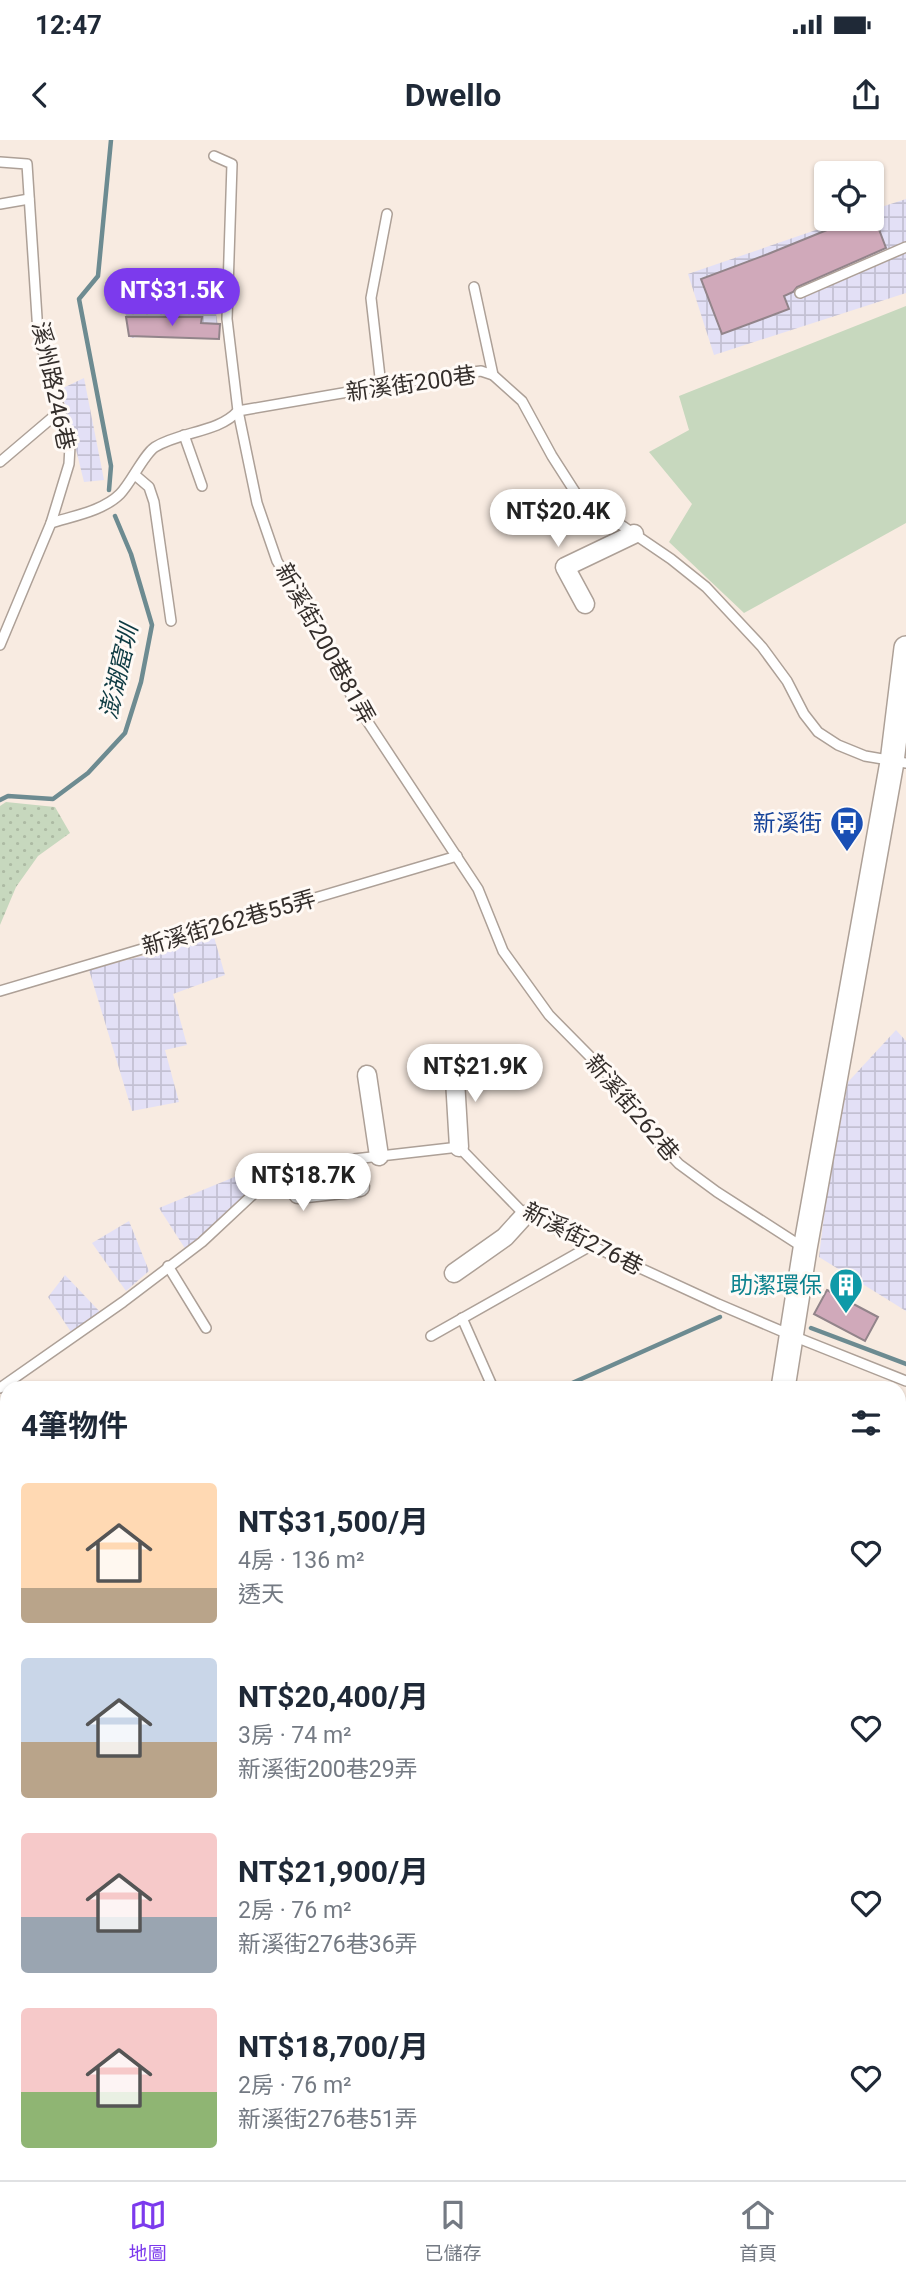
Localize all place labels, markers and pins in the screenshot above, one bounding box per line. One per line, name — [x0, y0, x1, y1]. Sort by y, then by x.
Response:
pin: NT$31.5K — [100, 268, 244, 328]
pin: NT$20.4K — [486, 490, 630, 549]
bus stop icon: 新溪街 — [828, 804, 866, 853]
place label: 新溪街 — [753, 810, 822, 837]
pin: NT$21.9K — [403, 1044, 547, 1104]
pin: NT$18.7K — [231, 1154, 375, 1213]
building icon: 助潔環保 — [827, 1266, 865, 1315]
place label: 助潔環保 — [730, 1272, 822, 1299]

